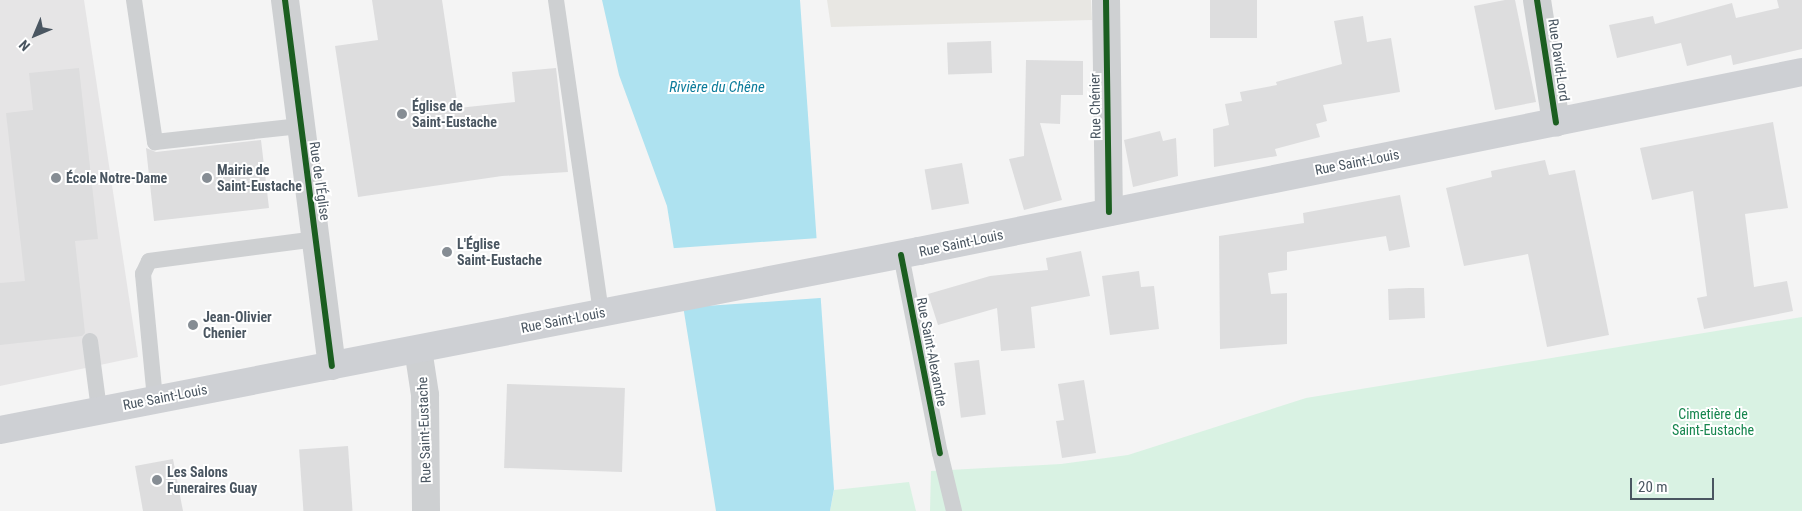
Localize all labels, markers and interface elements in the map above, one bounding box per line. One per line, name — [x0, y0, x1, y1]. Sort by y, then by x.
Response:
north arrow — [10, 10, 60, 60]
street label: Rue David-Lord — [1545, 18, 1573, 102]
text: N — [16, 37, 33, 54]
street label: Rue Chénier — [1086, 73, 1104, 139]
water label: Rivière du Chêne — [669, 79, 765, 97]
place label: Église de Saint-Eustache — [412, 98, 497, 130]
marker: Église de Saint-Eustache — [396, 108, 408, 120]
street label: Rue de l'Église — [306, 140, 334, 222]
street label: Rue Saint-Louis — [1313, 146, 1401, 178]
place label: Mairie de Saint-Eustache — [217, 162, 302, 194]
place label: École Notre-Dame — [66, 170, 167, 186]
marker: École Notre-Dame — [50, 172, 62, 184]
marker: Mairie de Saint-Eustache — [201, 172, 213, 184]
street label: Rue Saint-Louis — [917, 226, 1005, 260]
place label: L'Église Saint-Eustache — [457, 236, 542, 268]
marker: L'Église Saint-Eustache — [441, 246, 453, 258]
street label: Rue Saint-Alexandre — [913, 296, 951, 408]
street label: Rue Saint-Louis — [519, 304, 607, 336]
place label: Jean-Olivier Chenier — [203, 309, 272, 342]
marker: Jean-Olivier Chenier — [187, 319, 199, 331]
street label: Rue Saint-Eustache — [414, 377, 434, 483]
street label: Rue Saint-Louis — [121, 381, 209, 413]
park label: Cimetière de Saint-Eustache — [1672, 406, 1754, 438]
place label: Les Salons Funeraires Guay — [167, 464, 257, 497]
scale bar — [1632, 468, 1716, 500]
marker: Les Salons Funeraires Guay — [151, 474, 163, 486]
text: 20 m — [1638, 478, 1668, 496]

